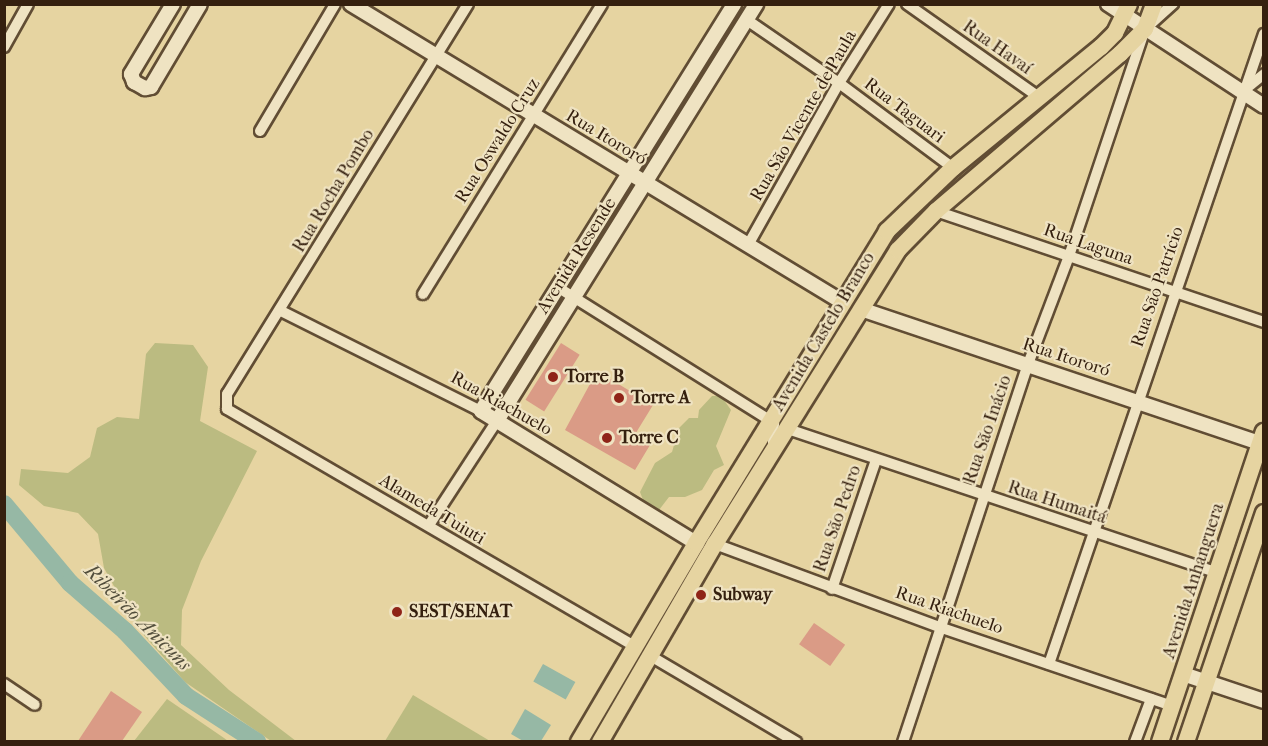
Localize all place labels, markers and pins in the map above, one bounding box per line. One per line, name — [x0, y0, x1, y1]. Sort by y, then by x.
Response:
place label: Torre B — [565, 366, 624, 388]
marker: Torre B — [546, 370, 560, 384]
place label: Torre A — [631, 387, 690, 409]
marker: Torre A — [612, 391, 626, 405]
place label: Torre C — [619, 427, 679, 449]
marker: Torre C — [600, 431, 614, 445]
place label: Subway — [713, 584, 772, 606]
marker: Subway — [694, 588, 708, 602]
place label: SEST/SENAT — [409, 601, 512, 623]
marker: SEST/SENAT — [390, 605, 404, 619]

